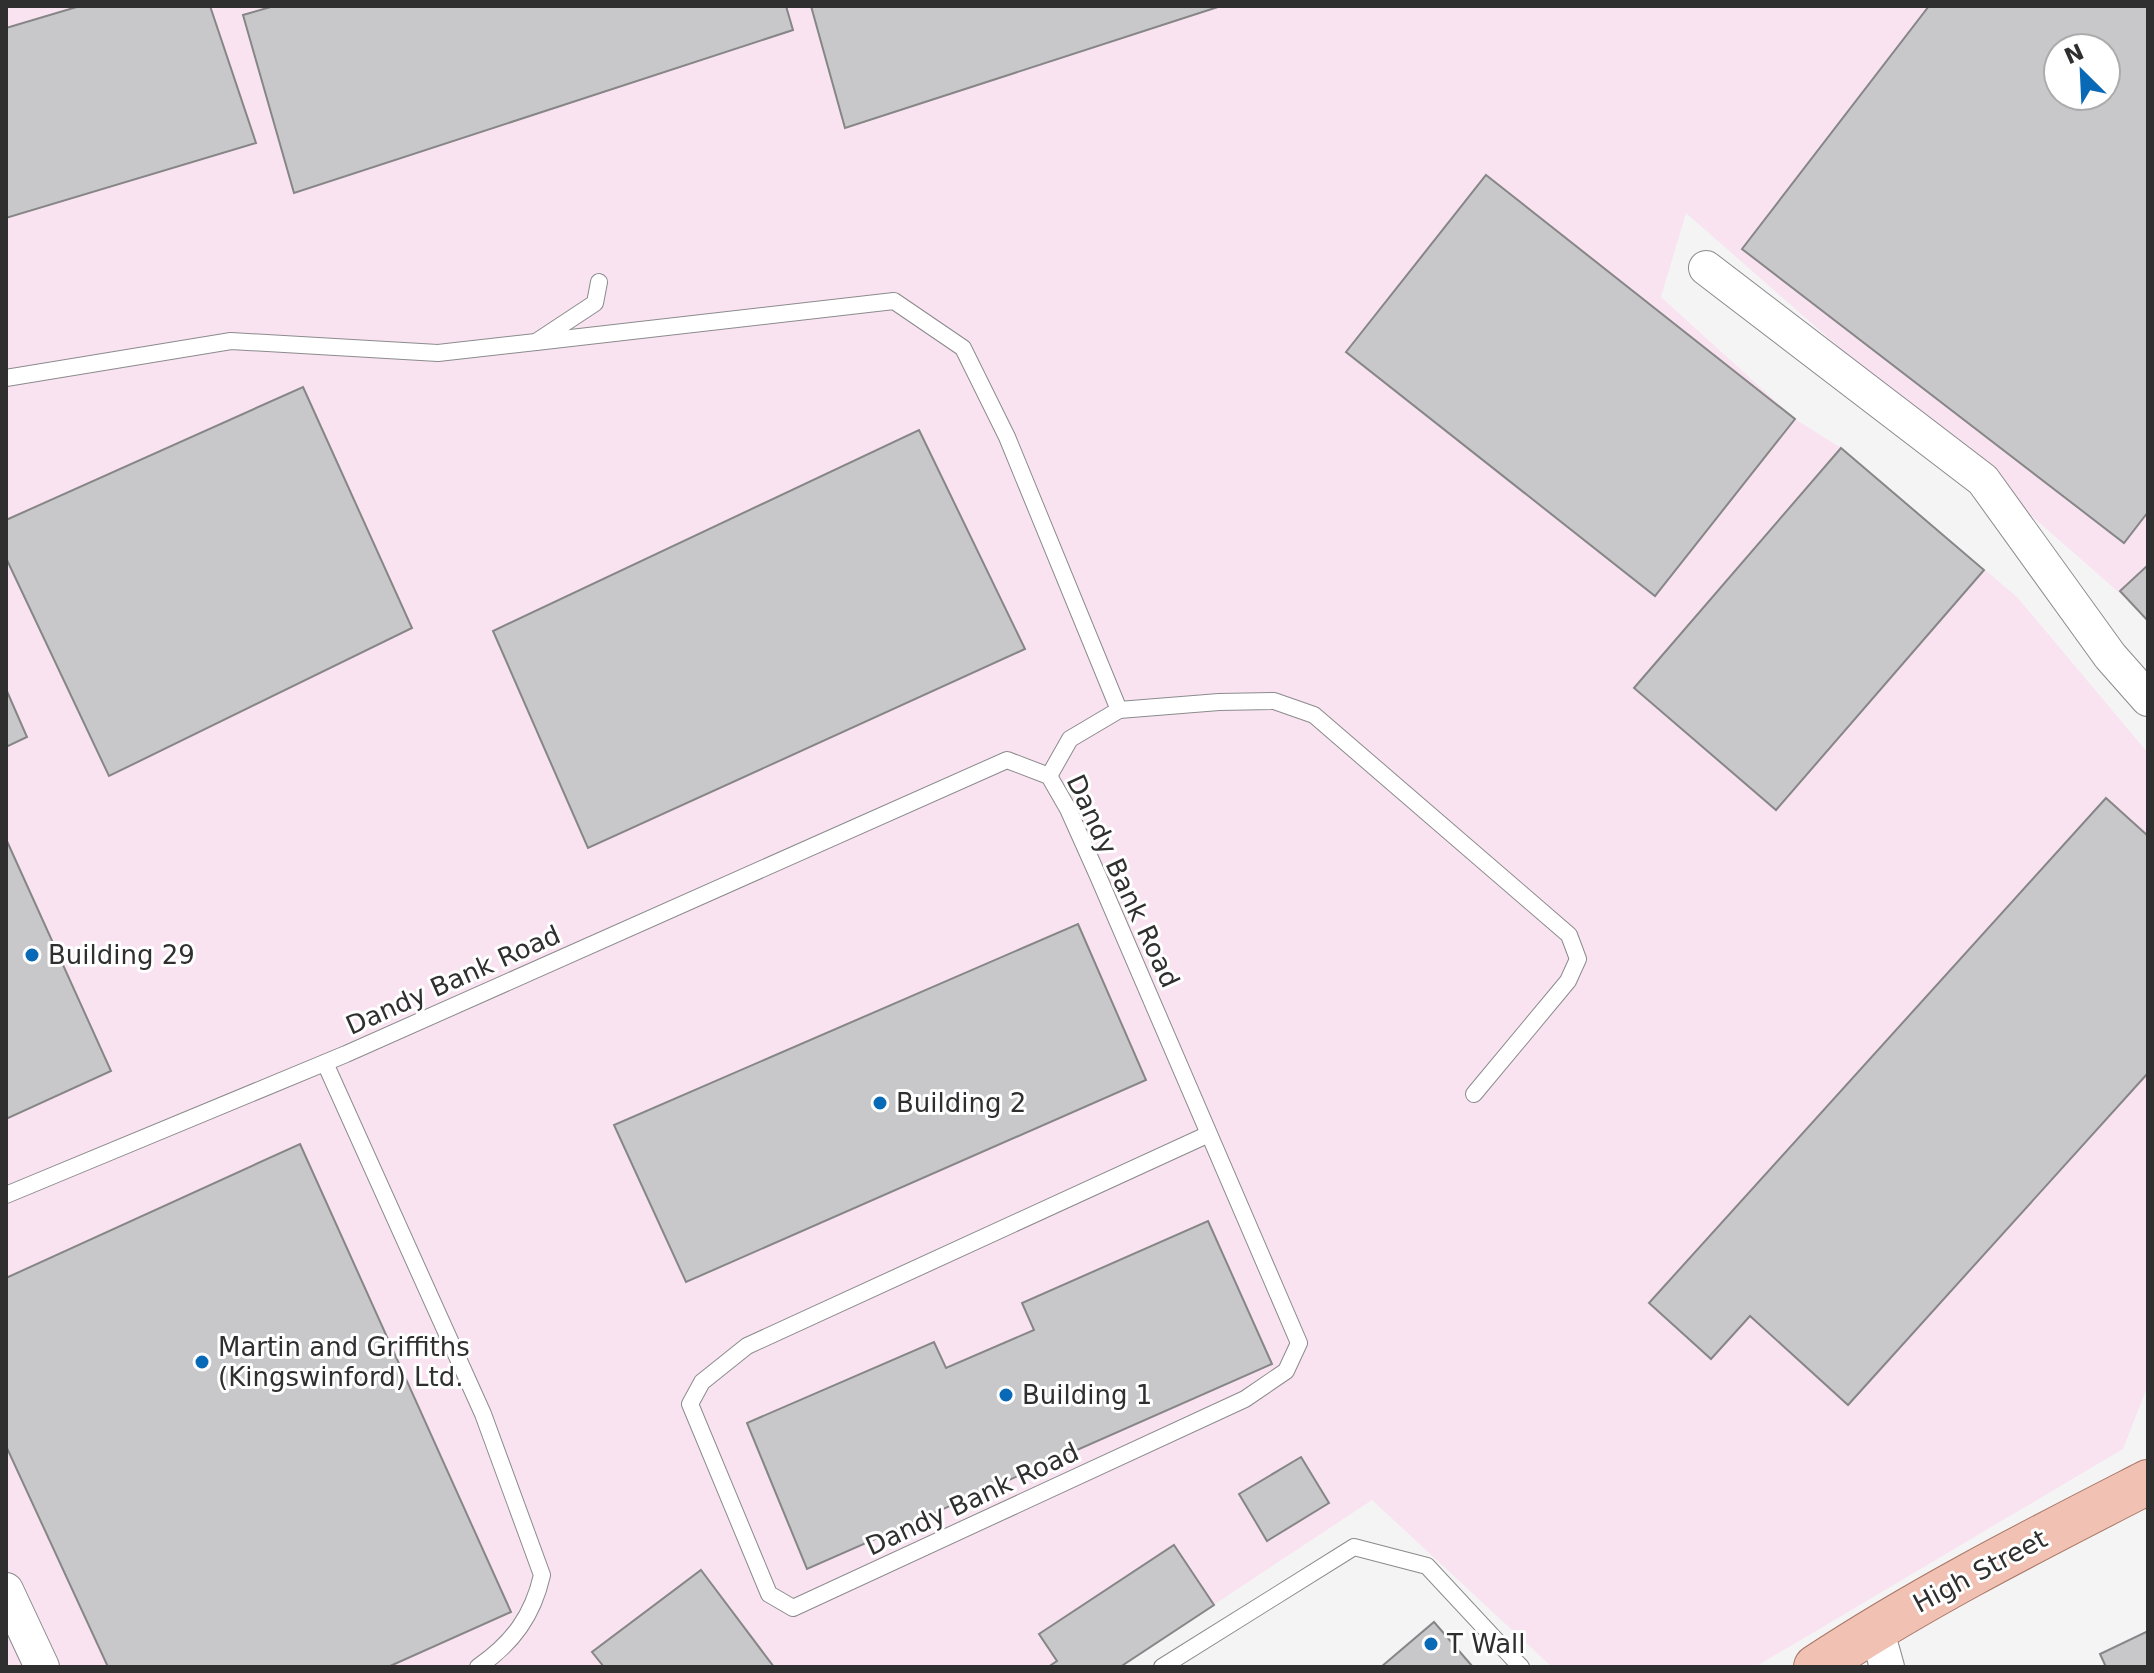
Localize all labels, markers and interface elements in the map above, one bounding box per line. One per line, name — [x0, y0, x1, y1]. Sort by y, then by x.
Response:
north arrow — [2042, 32, 2122, 112]
text: N — [2061, 39, 2088, 69]
street label: Dandy Bank Road — [1061, 770, 1185, 992]
street label: Dandy Bank Road — [341, 919, 565, 1041]
place label: Building 29 — [48, 940, 195, 970]
marker: Building 29 — [23, 946, 41, 964]
place label: Building 2 — [896, 1088, 1026, 1118]
marker: Building 2 — [871, 1094, 889, 1112]
place label: Martin and Griffiths (Kingswinford) Ltd. — [218, 1332, 470, 1392]
marker: Martin and Griffiths (Kingswinford) Ltd. — [193, 1353, 211, 1371]
place label: Building 1 — [1022, 1380, 1152, 1410]
marker: Building 1 — [997, 1386, 1015, 1404]
street label: Dandy Bank Road — [861, 1437, 1083, 1561]
street label: High Street — [1908, 1523, 2052, 1619]
place label: T Wall — [1446, 1629, 1526, 1659]
marker: T Wall — [1422, 1635, 1440, 1653]

